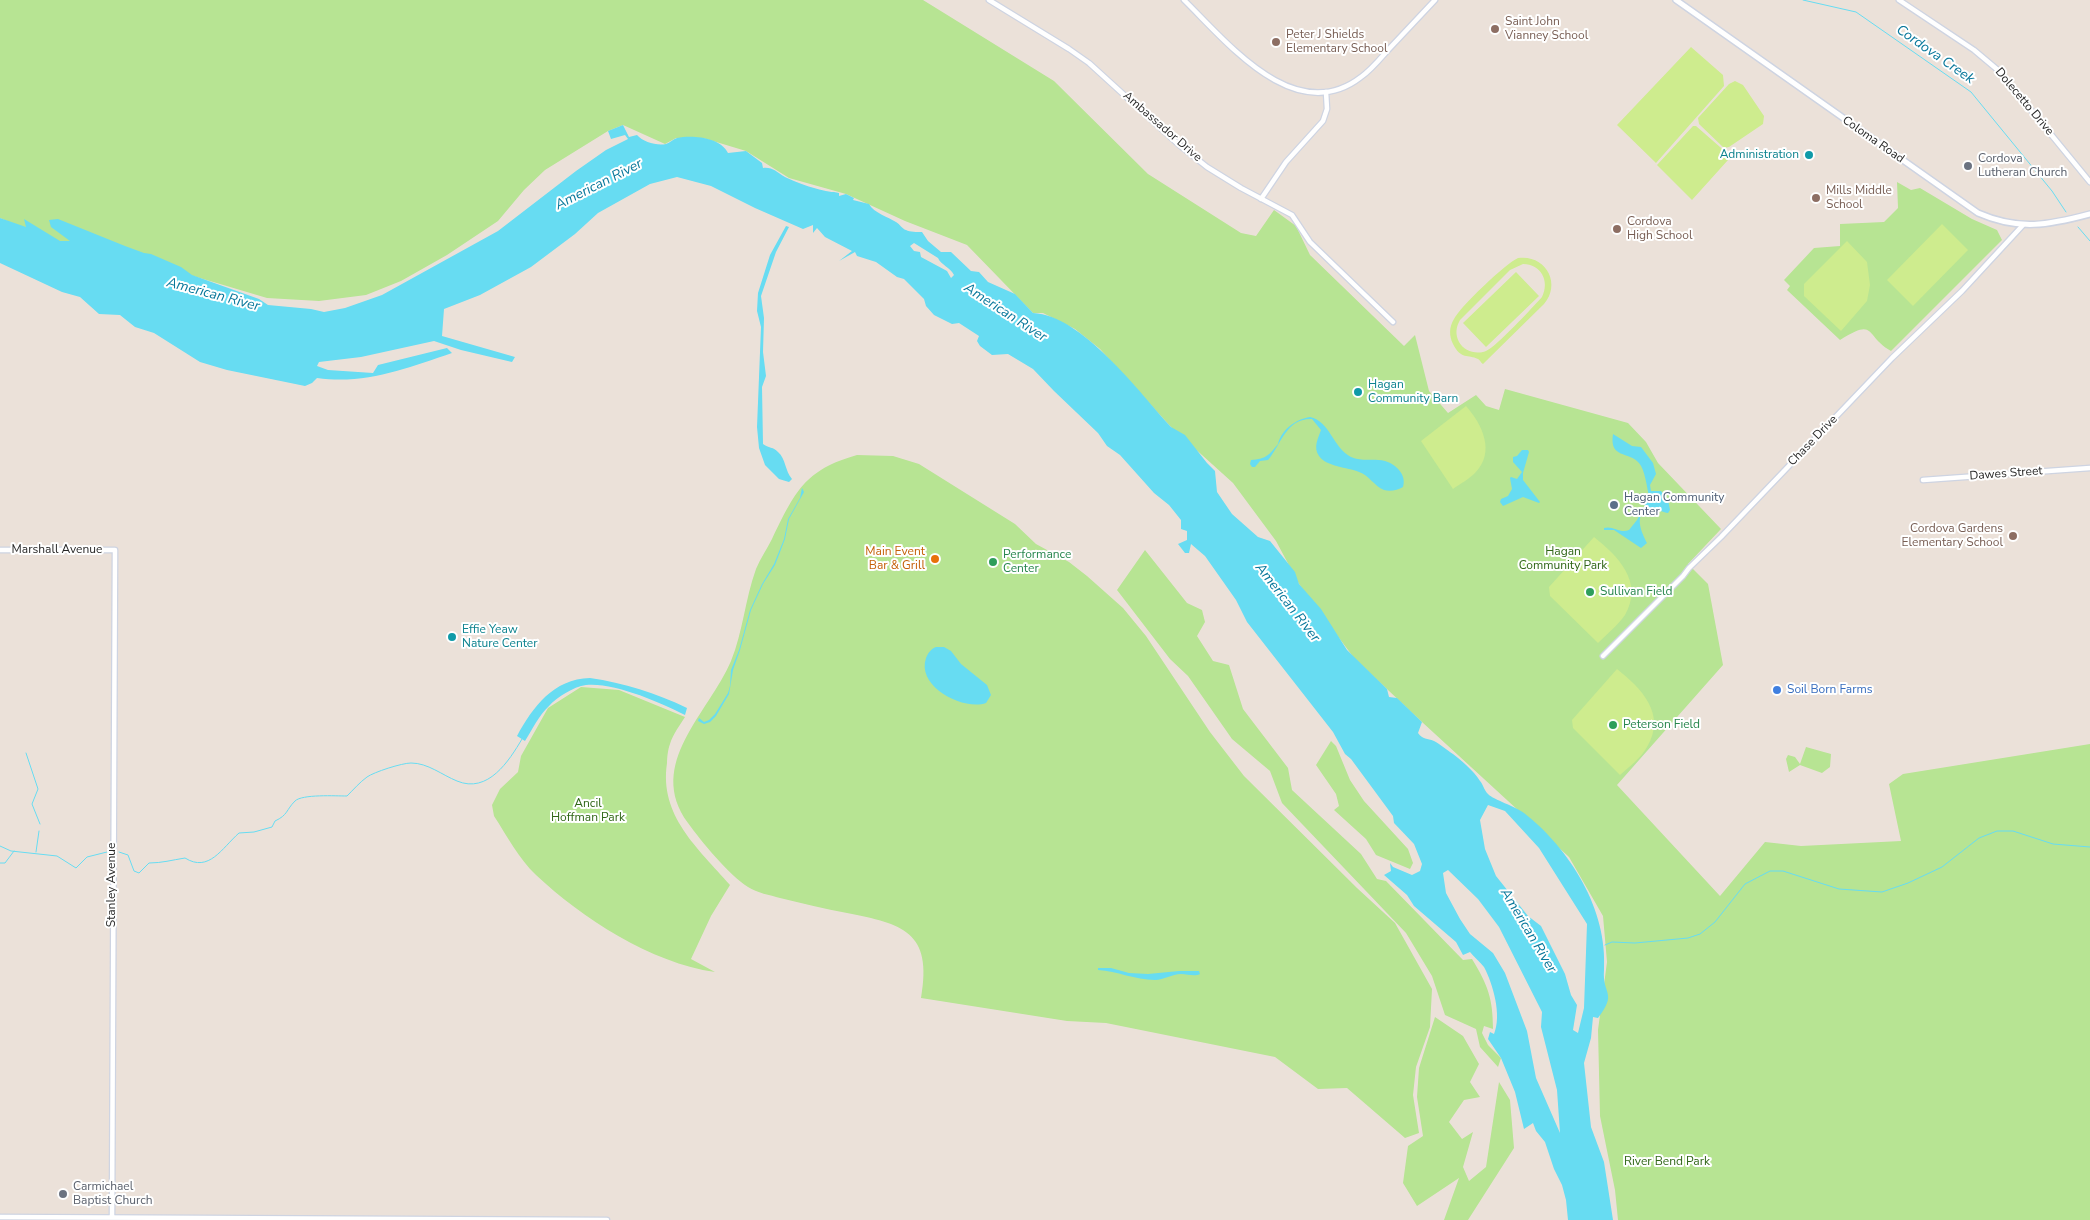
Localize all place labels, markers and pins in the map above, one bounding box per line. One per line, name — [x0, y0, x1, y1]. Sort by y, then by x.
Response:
place label: Saint John Vianney School — [1505, 15, 1588, 43]
marker: Saint John Vianney School — [1489, 23, 1501, 35]
place label: Peter J Shields Elementary School — [1286, 28, 1387, 56]
marker: Peter J Shields Elementary School — [1270, 36, 1282, 48]
place label: Administration — [1720, 148, 1799, 162]
marker: Administration — [1803, 149, 1815, 161]
place label: Cordova Lutheran Church — [1978, 152, 2067, 180]
marker: Cordova Lutheran Church — [1962, 160, 1974, 172]
place label: Mills Middle School — [1826, 184, 1892, 212]
marker: Mills Middle School — [1810, 192, 1822, 204]
place label: Cordova High School — [1627, 215, 1692, 243]
marker: Cordova High School — [1611, 223, 1623, 235]
place label: Hagan Community Barn — [1368, 378, 1458, 406]
marker: Hagan Community Barn — [1352, 386, 1364, 398]
place label: Hagan Community Center — [1624, 491, 1724, 519]
marker: Hagan Community Center — [1608, 499, 1620, 511]
place label: Cordova Gardens Elementary School — [1902, 522, 2003, 550]
marker: Cordova Gardens Elementary School — [2007, 530, 2019, 542]
place label: Main Event Bar & Grill — [865, 545, 925, 573]
place label: Performance Center — [1003, 548, 1071, 576]
marker: Main Event Bar & Grill — [929, 553, 941, 565]
marker: Performance Center — [987, 556, 999, 568]
place label: Sullivan Field — [1600, 585, 1673, 599]
marker: Sullivan Field — [1584, 586, 1596, 598]
place label: Effie Yeaw Nature Center — [462, 623, 538, 651]
marker: Effie Yeaw Nature Center — [446, 631, 458, 643]
place label: Soil Born Farms — [1787, 683, 1872, 697]
marker: Soil Born Farms — [1771, 684, 1783, 696]
place label: Peterson Field — [1623, 718, 1700, 732]
marker: Peterson Field — [1607, 719, 1619, 731]
place label: Carmichael Baptist Church — [73, 1180, 153, 1208]
marker: Carmichael Baptist Church — [57, 1188, 69, 1200]

